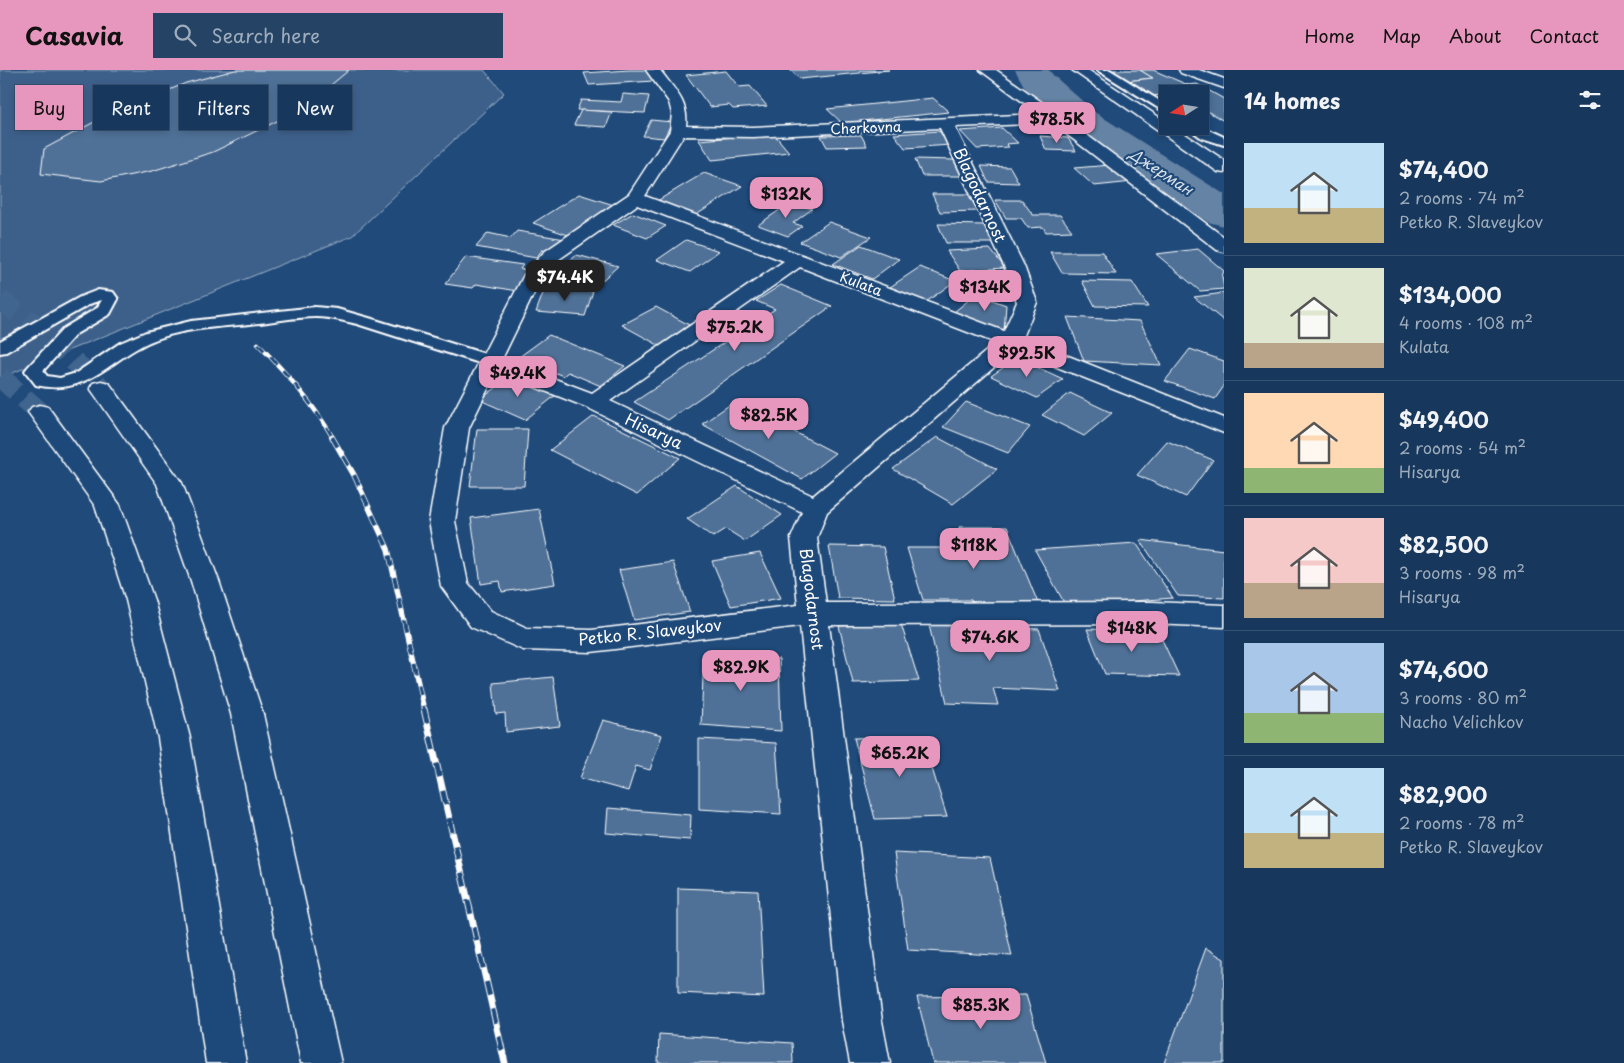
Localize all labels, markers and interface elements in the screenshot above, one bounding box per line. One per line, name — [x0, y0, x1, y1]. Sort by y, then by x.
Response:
search box — [153, 13, 503, 58]
text: Casavia — [25, 17, 123, 53]
icon: search — [171, 21, 199, 49]
text: Search here — [211, 21, 320, 49]
text: Home — [1304, 22, 1354, 49]
text: Map — [1382, 22, 1421, 49]
text: About — [1449, 22, 1501, 49]
text: Contact — [1529, 22, 1599, 49]
text: 14 homes — [1244, 84, 1340, 116]
chip: Buy — [15, 85, 83, 130]
chip: Rent — [93, 85, 169, 130]
chip: Filters — [179, 85, 268, 130]
chip: New — [278, 85, 352, 130]
north arrow — [1159, 85, 1209, 135]
map controls — [1159, 85, 1209, 135]
icon: filters — [1576, 86, 1604, 114]
pin: $78.5K — [1016, 102, 1098, 144]
text: $78.5K — [1029, 106, 1085, 130]
street label: Cherkovna — [830, 116, 902, 139]
water label: Джерман — [1124, 141, 1199, 201]
street label: Blagodarnost — [948, 143, 1013, 246]
text: $74,400 — [1399, 153, 1489, 185]
icon: home — [1284, 163, 1344, 223]
pin: $132K — [751, 176, 821, 219]
text: $132K — [761, 181, 811, 205]
text: 2 rooms · 74 m² — [1399, 185, 1525, 209]
text: Petko R. Slaveykov — [1399, 209, 1543, 233]
pin: $74.4K — [524, 260, 606, 302]
text: $74.4K — [537, 264, 593, 288]
street label: Kulata — [837, 266, 886, 301]
pin: $134K — [950, 270, 1020, 312]
text: $134K — [960, 274, 1011, 298]
text: $134,000 — [1399, 278, 1502, 310]
icon: home — [1284, 288, 1344, 348]
pin: $75.2K — [694, 310, 776, 352]
text: 4 rooms · 108 m² — [1399, 310, 1533, 334]
text: $75.2K — [707, 314, 763, 338]
text: Kulata — [1399, 334, 1449, 358]
pin: $92.5K — [986, 336, 1068, 378]
text: $92.5K — [999, 340, 1055, 364]
pin: $49.4K — [477, 356, 559, 398]
text: $49.4K — [490, 360, 546, 384]
pin: $82.5K — [728, 398, 810, 440]
text: $82.5K — [740, 402, 798, 426]
text: $49,400 — [1399, 403, 1489, 435]
street label: Hisarya — [622, 406, 687, 454]
icon: home — [1284, 413, 1344, 473]
text: 2 rooms · 54 m² — [1399, 435, 1526, 459]
text: Hisarya — [1399, 459, 1460, 483]
pin: $118K — [939, 528, 1009, 570]
text: $82,500 — [1399, 528, 1489, 560]
text: $118K — [951, 532, 997, 556]
icon: home — [1284, 538, 1344, 598]
street label: Blagodarnost — [795, 547, 831, 651]
text: 3 rooms · 98 m² — [1399, 560, 1525, 584]
text: Hisarya — [1399, 584, 1460, 608]
pin: $148K — [1097, 610, 1167, 653]
street label: Petko R. Slaveykov — [577, 612, 723, 650]
text: $148K — [1107, 615, 1157, 639]
pin: $74.6K — [949, 620, 1031, 662]
text: $74.6K — [961, 624, 1019, 648]
pin: $82.9K — [700, 650, 782, 692]
text: $74,600 — [1399, 653, 1488, 685]
text: $82.9K — [713, 654, 769, 678]
icon: home — [1284, 663, 1344, 723]
text: 3 rooms · 80 m² — [1399, 685, 1527, 709]
text: Nacho Velichkov — [1399, 709, 1523, 733]
pin: $65.2K — [859, 736, 941, 778]
text: $65.2K — [871, 740, 929, 764]
text: $82,900 — [1399, 778, 1487, 810]
icon: home — [1284, 788, 1344, 848]
text: 2 rooms · 78 m² — [1399, 810, 1525, 834]
text: Petko R. Slaveykov — [1399, 834, 1543, 858]
pin: $85.3K — [940, 988, 1022, 1030]
text: $85.3K — [952, 992, 1010, 1016]

